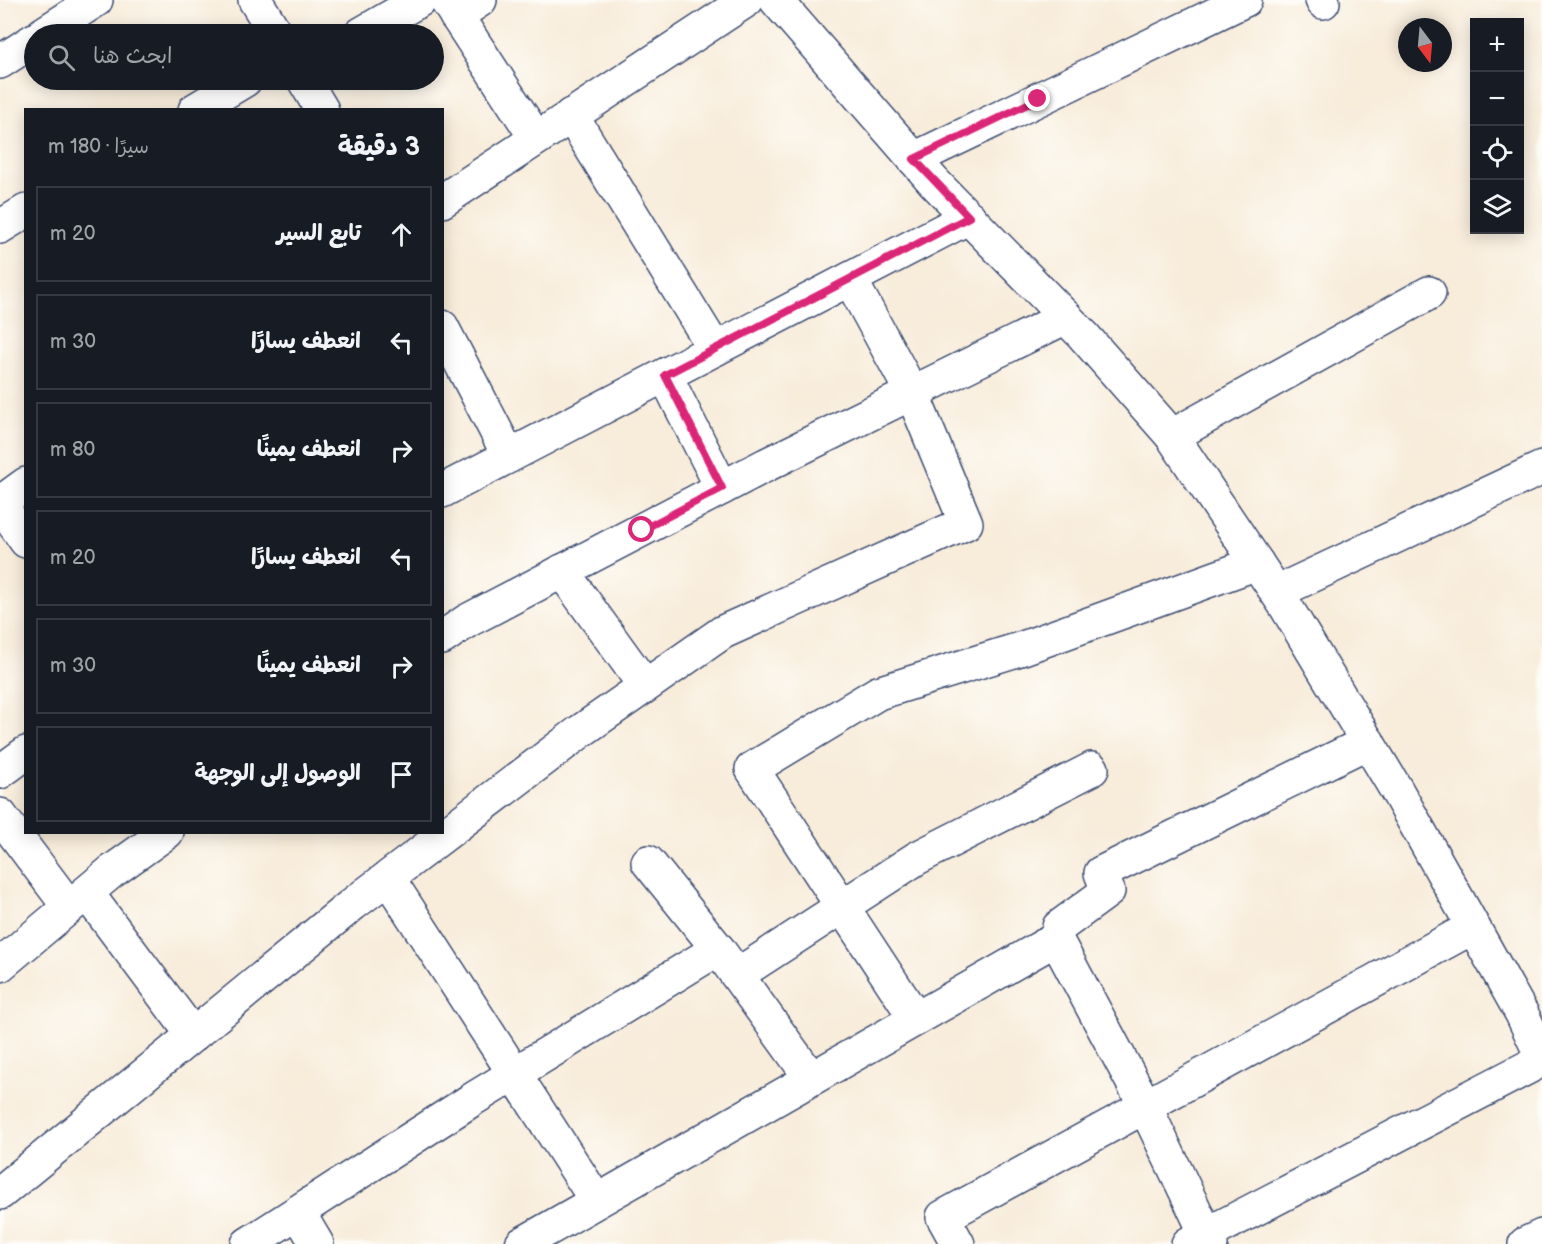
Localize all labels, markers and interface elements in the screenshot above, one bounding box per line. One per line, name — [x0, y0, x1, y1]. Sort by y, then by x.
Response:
north arrow — [1398, 18, 1452, 72]
map controls — [1470, 18, 1524, 234]
button: + — [1470, 18, 1524, 72]
search box — [24, 24, 444, 90]
icon: search — [45, 41, 78, 74]
text: ابحث هنا — [93, 43, 173, 70]
button: − — [1470, 72, 1524, 126]
route end — [1024, 85, 1050, 111]
button: locate — [1470, 126, 1524, 180]
text: 3 دقيقة — [338, 132, 420, 163]
text: سيرًا · 180 m — [48, 135, 149, 159]
button: layers — [1470, 180, 1524, 234]
icon: ahead — [385, 218, 418, 251]
text: تابع السير — [277, 220, 361, 247]
text: 20 m — [50, 222, 96, 246]
icon: left — [385, 326, 418, 359]
text: انعطف يسارًا — [251, 328, 361, 355]
text: 30 m — [50, 330, 96, 354]
icon: right — [385, 434, 418, 467]
text: انعطف يمينًا — [257, 436, 361, 463]
text: 80 m — [50, 438, 95, 462]
route start — [628, 516, 654, 542]
icon: left — [385, 542, 418, 575]
text: انعطف يسارًا — [251, 544, 361, 571]
text: 20 m — [50, 546, 96, 570]
icon: right — [385, 650, 418, 683]
text: انعطف يمينًا — [257, 652, 361, 679]
text: 30 m — [50, 654, 96, 678]
icon: arrive — [385, 758, 418, 791]
text: الوصول إلى الوجهة — [194, 760, 361, 787]

